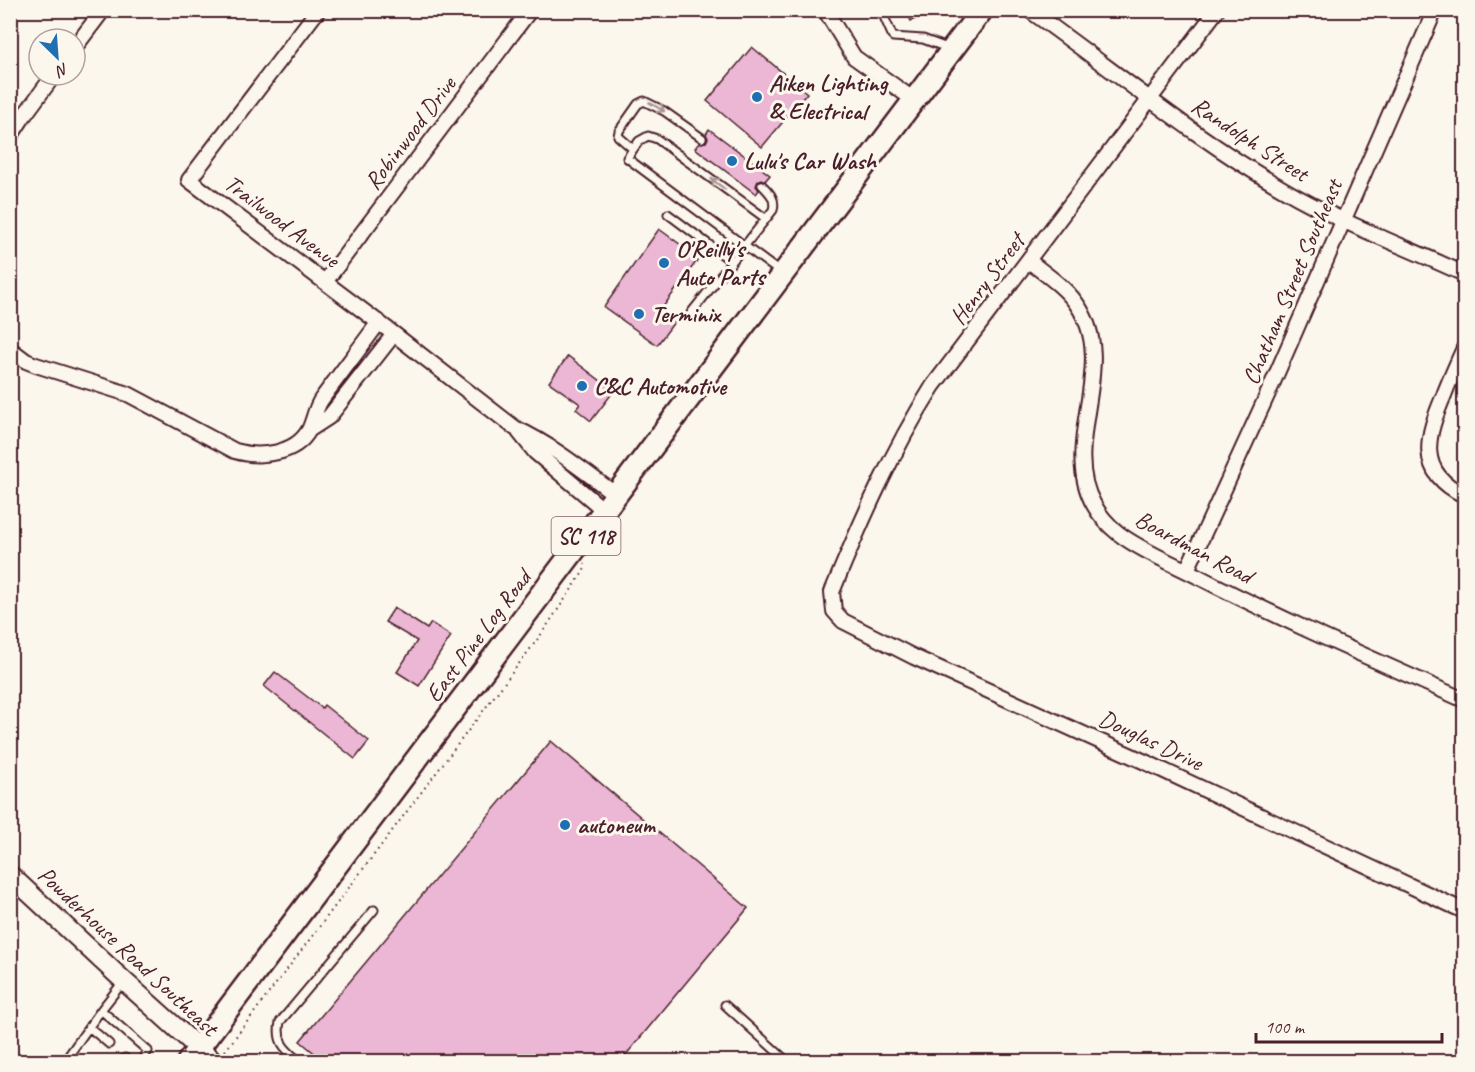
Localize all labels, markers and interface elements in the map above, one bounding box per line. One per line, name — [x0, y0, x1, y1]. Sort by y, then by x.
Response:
north arrow — [27, 27, 87, 87]
text: N — [51, 59, 72, 82]
place label: Aiken Lighting & Electrical — [769, 68, 889, 126]
street label: Robinwood Drive — [358, 69, 464, 196]
marker: Aiken Lighting & Electrical — [750, 90, 764, 104]
street label: Randolph Street — [1186, 90, 1316, 189]
one-way arrow — [648, 102, 665, 114]
place label: Lulu's Car Wash — [744, 146, 878, 176]
marker: Lulu's Car Wash — [725, 154, 739, 168]
street label: Trailwood Avenue — [218, 168, 347, 275]
street label: Chatham Street Southeast — [1235, 173, 1350, 389]
one-way arrow — [711, 177, 727, 190]
street label: Henry Street — [943, 225, 1033, 331]
place label: O'Reilly's Auto Parts — [676, 234, 767, 292]
marker: O'Reilly's Auto Parts — [657, 256, 671, 270]
place label: Terminix — [651, 299, 722, 329]
marker: Terminix — [632, 307, 646, 321]
place label: C&C Automotive — [594, 371, 728, 401]
marker: C&C Automotive — [575, 379, 589, 393]
street label: Boardman Road — [1130, 504, 1261, 592]
road number: SC 118 — [552, 517, 620, 555]
street label: East Pine Log Road — [419, 561, 540, 708]
street label: Douglas Drive — [1094, 703, 1210, 778]
place label: autoneum — [577, 810, 656, 840]
marker: autoneum — [558, 818, 572, 832]
street label: Powderhouse Road Southeast — [32, 860, 226, 1044]
scale bar — [1256, 1006, 1442, 1044]
text: 100 m — [1265, 1016, 1306, 1038]

